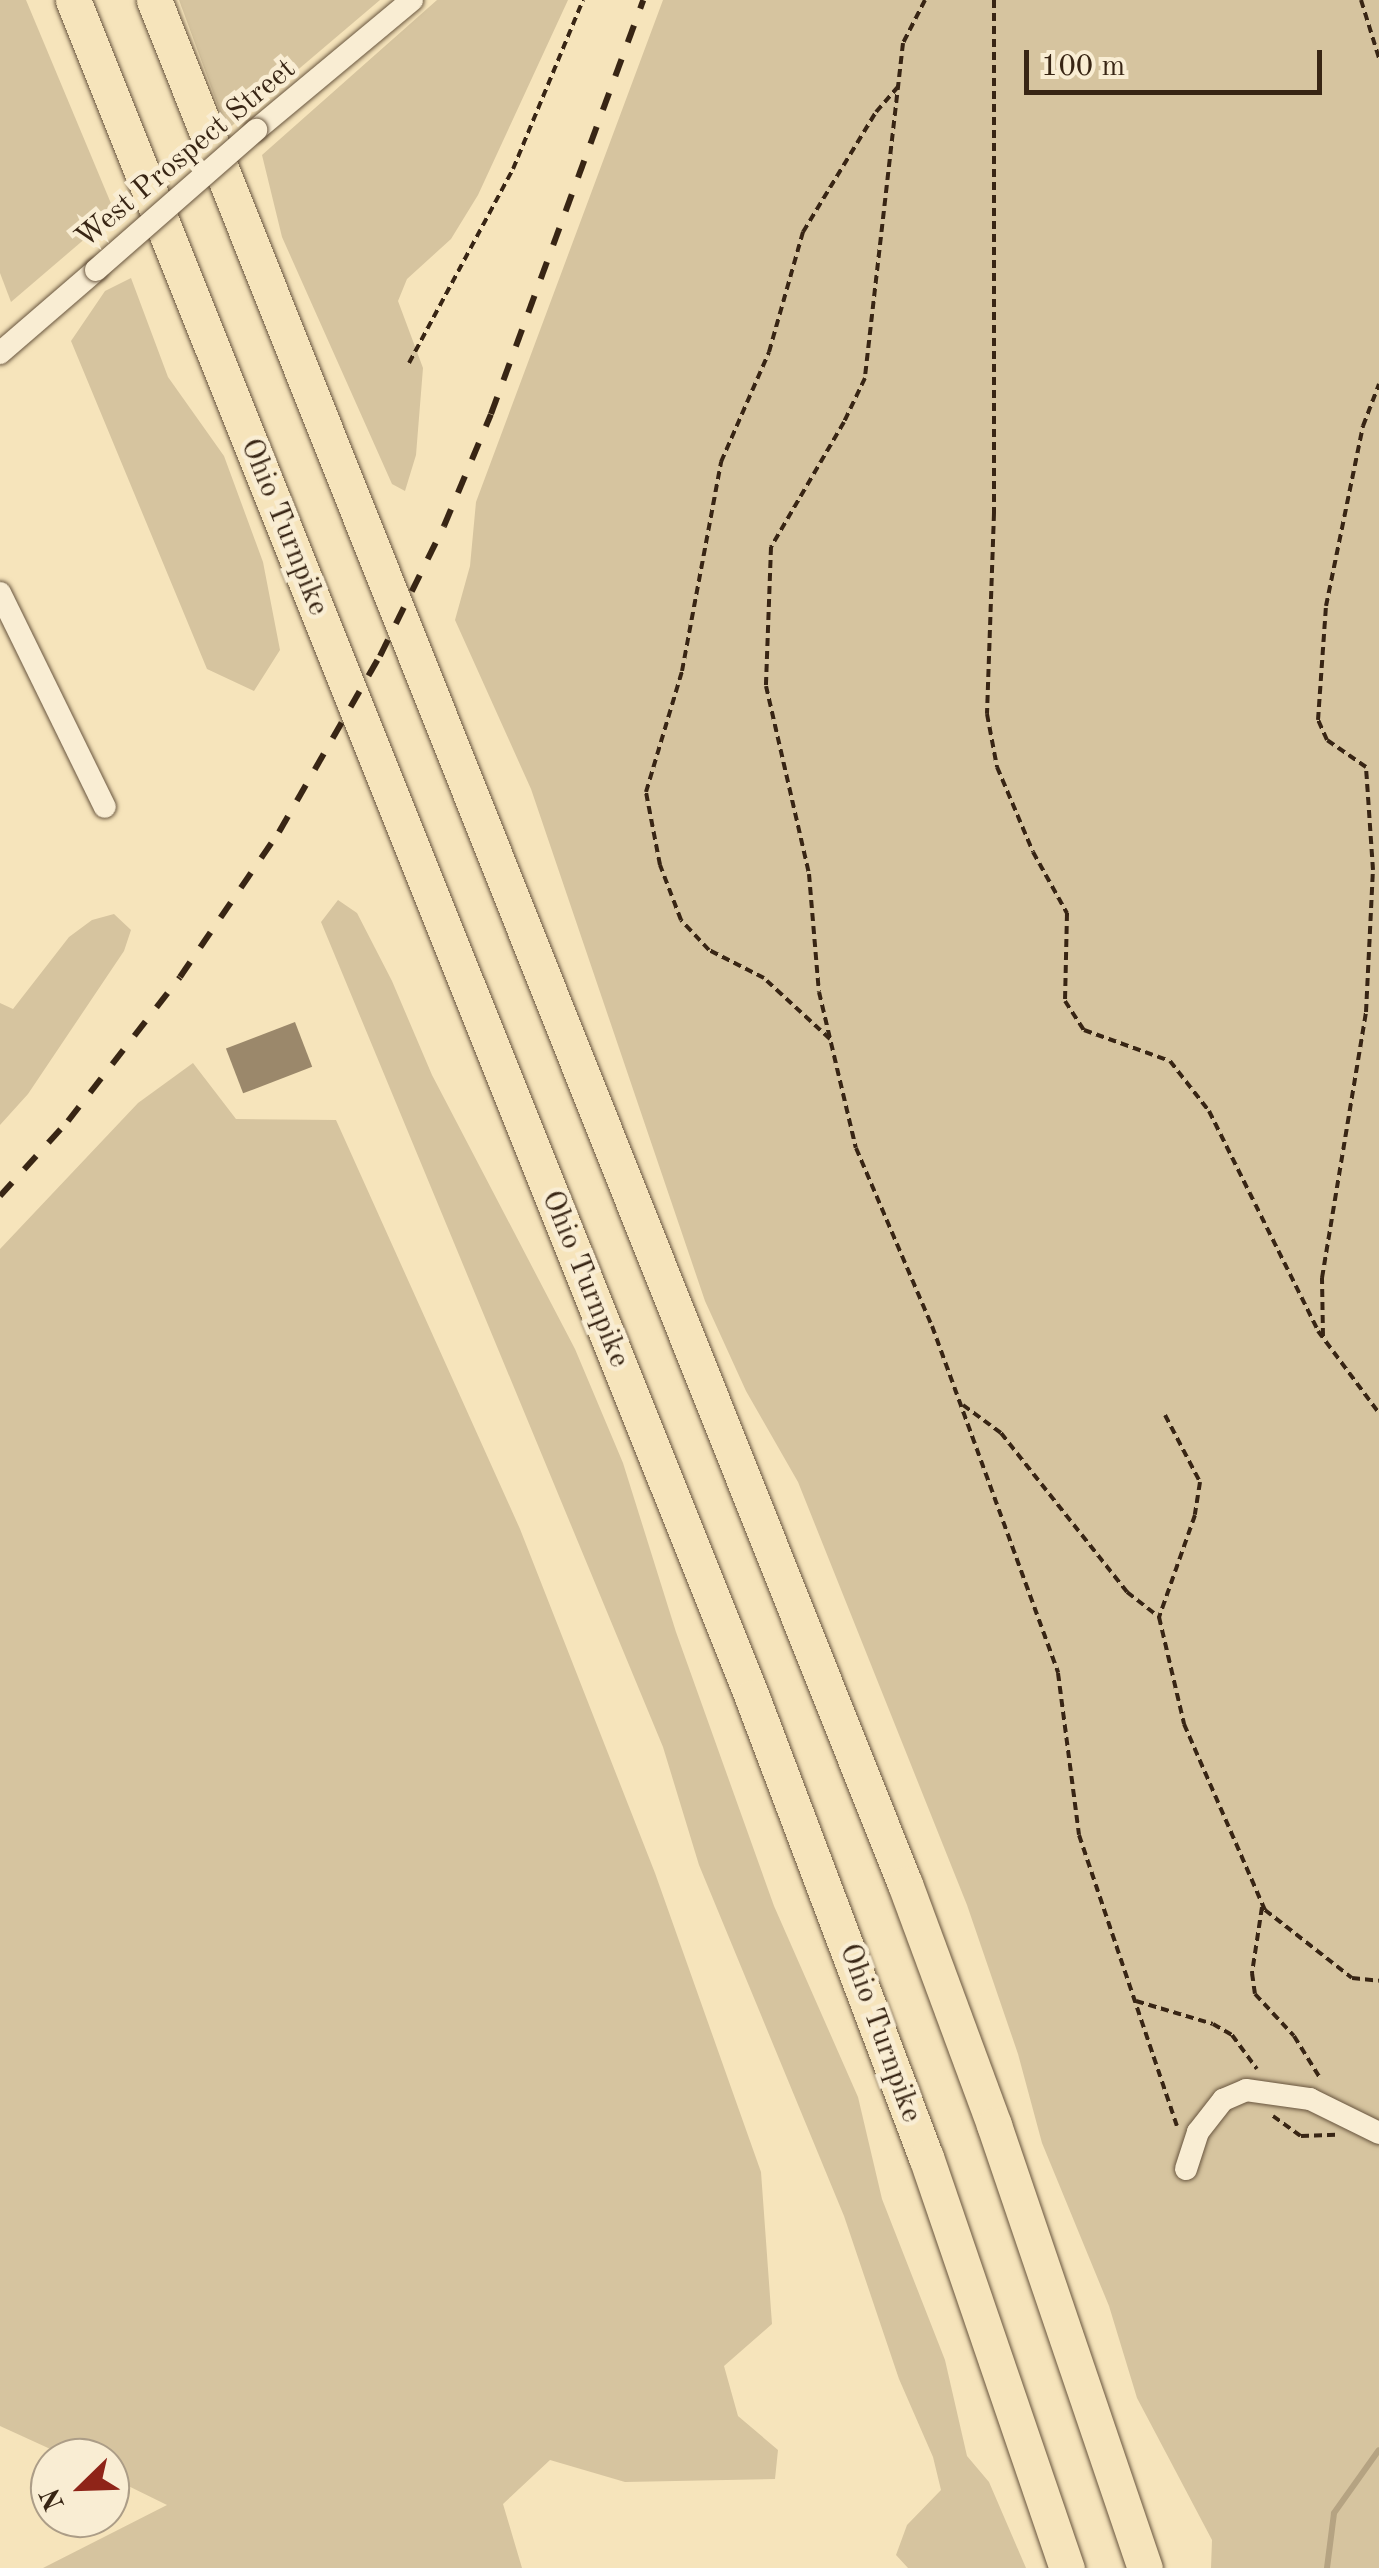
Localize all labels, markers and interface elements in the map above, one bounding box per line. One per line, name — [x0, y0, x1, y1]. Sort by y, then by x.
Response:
scale bar — [1029, 30, 1326, 92]
street label: West Prospect Street — [69, 51, 303, 257]
text: 100 m — [1041, 52, 1125, 82]
street label: Ohio Turnpike — [232, 433, 336, 621]
street label: Ohio Turnpike — [533, 1185, 637, 1373]
street label: Ohio Turnpike — [831, 1939, 929, 2127]
north arrow — [30, 2438, 130, 2538]
text: N — [37, 2484, 71, 2514]

